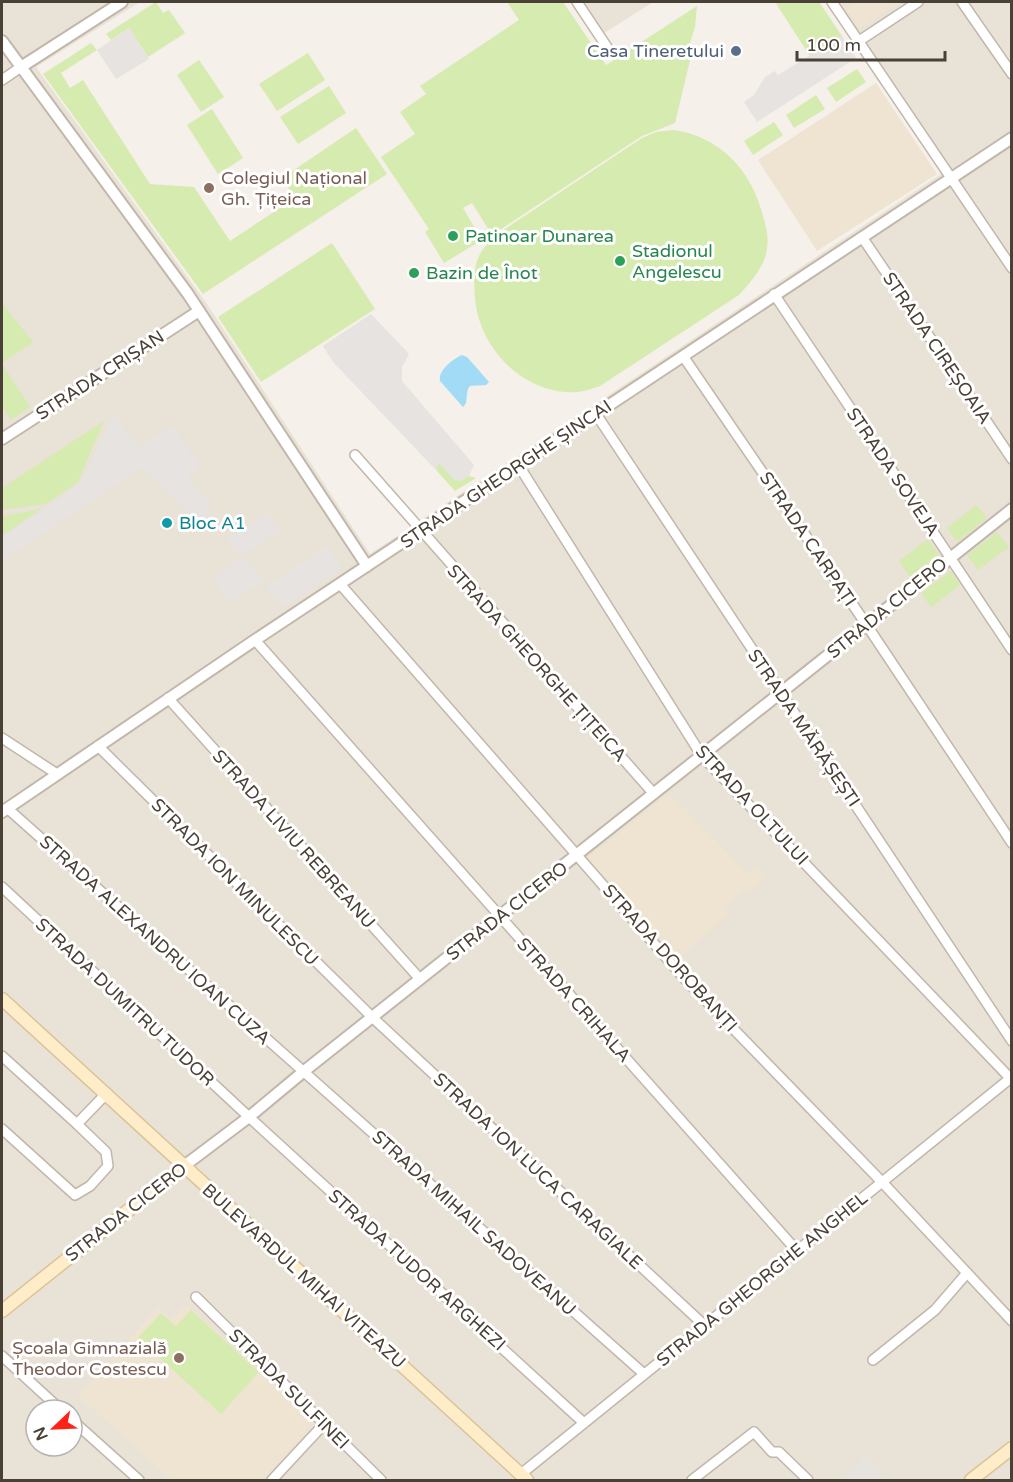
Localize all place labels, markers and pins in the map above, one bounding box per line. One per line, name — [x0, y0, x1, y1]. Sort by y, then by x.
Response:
place label: Casa Tineretului — [587, 40, 724, 62]
marker: Casa Tineretului — [729, 44, 743, 58]
place label: Colegiul Național Gh. Țițeica — [221, 167, 367, 210]
marker: Colegiul Național Gh. Țițeica — [202, 181, 216, 195]
place label: Patinoar Dunarea — [465, 225, 614, 247]
marker: Patinoar Dunarea — [446, 229, 460, 243]
place label: Stadionul Angelescu — [632, 240, 722, 283]
marker: Stadionul Angelescu — [613, 254, 627, 268]
place label: Bazin de Înot — [426, 262, 538, 284]
marker: Bazin de Înot — [407, 266, 421, 280]
place label: Bloc A1 — [179, 512, 246, 534]
marker: Bloc A1 — [160, 516, 174, 530]
place label: Școala Gimnazială Theodor Costescu — [12, 1337, 167, 1380]
marker: Școala Gimnazială Theodor Costescu — [172, 1351, 186, 1365]

